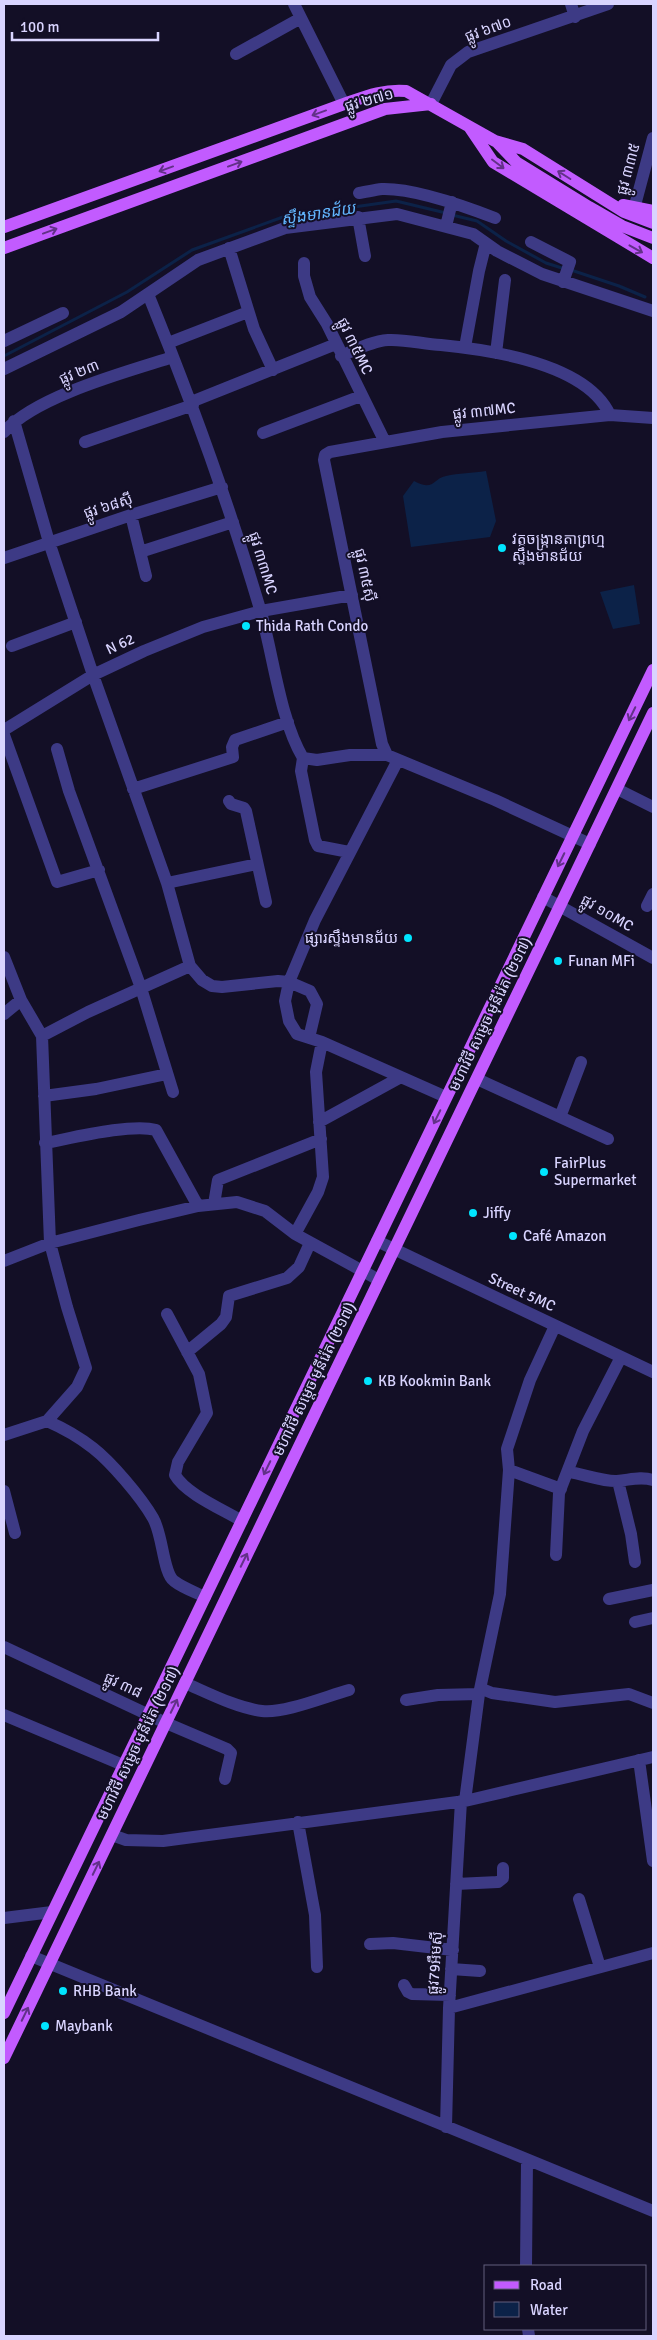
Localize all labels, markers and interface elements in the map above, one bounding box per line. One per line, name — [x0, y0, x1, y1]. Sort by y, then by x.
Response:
scale bar — [12, 10, 159, 42]
street label: ផ្លូវ ៦៧០ — [462, 12, 515, 50]
text: 100 m — [20, 18, 60, 36]
street label: ផ្លូវ ២៧១ — [342, 84, 397, 120]
one-way arrow — [312, 109, 327, 118]
street label: ផ្លូវ ៣៣៥ — [612, 141, 648, 198]
one-way arrow — [227, 159, 242, 168]
one-way arrow — [491, 159, 505, 169]
one-way arrow — [159, 165, 174, 174]
one-way arrow — [558, 170, 572, 180]
water label: ស្ទឹងមានជ័យ — [279, 197, 359, 230]
one-way arrow — [41, 226, 57, 235]
one-way arrow — [628, 245, 642, 255]
street label: ផ្លូវ ៣៥MC — [329, 314, 377, 379]
street label: ផ្លូវ ២៣ — [56, 356, 103, 392]
street label: ផ្លូវ ៣៧MC — [451, 399, 517, 428]
street label: ផ្លូវ ៦៨ស៊ី — [81, 490, 136, 527]
street label: ផ្លូវ ៣៣MC — [241, 529, 281, 598]
place label: វត្តចង្ក្រានតាព្រហ្ម ស្ទឹងមានជ័យ — [512, 530, 605, 565]
marker: វត្តចង្ក្រានតាព្រហ្ម ស្ទឹងមានជ័យ — [496, 542, 508, 554]
street label: ផ្លូវ ៣៥ស៊ី — [346, 547, 379, 604]
place label: Thida Rath Condo — [256, 617, 368, 635]
marker: Thida Rath Condo — [240, 620, 252, 632]
street label: N 62 — [103, 630, 137, 658]
one-way arrow — [626, 706, 636, 721]
one-way arrow — [556, 853, 566, 868]
street label: ផ្លូវ ១០MC — [575, 891, 637, 939]
place label: ផ្សារស្ទឹងមានជ័យ — [305, 929, 398, 947]
marker: ផ្សារស្ទឹងមានជ័យ — [402, 932, 414, 944]
street label: មហាវិថី សម្តេច មុនីរ៉េត (២១៧) — [444, 934, 535, 1094]
place label: Funan MFi — [568, 952, 635, 970]
marker: Funan MFi — [552, 955, 564, 967]
one-way arrow — [432, 1109, 441, 1124]
place label: FairPlus Supermarket — [554, 1154, 637, 1189]
marker: FairPlus Supermarket — [538, 1166, 550, 1178]
place label: Jiffy — [483, 1204, 511, 1222]
marker: Jiffy — [467, 1207, 479, 1219]
place label: Café Amazon — [523, 1227, 606, 1245]
marker: Café Amazon — [507, 1230, 519, 1242]
street label: Street 5MC — [486, 1269, 558, 1315]
street label: មហាវិថី សម្តេច មុនីរ៉េត (២១៧) — [268, 1299, 359, 1459]
place label: KB Kookmin Bank — [378, 1372, 491, 1390]
marker: KB Kookmin Bank — [362, 1375, 374, 1387]
one-way arrow — [262, 1460, 271, 1475]
one-way arrow — [240, 1553, 250, 1568]
street label: មហាវិថី សម្តេច មុនីរ៉េត (២១៧) — [92, 1663, 183, 1823]
street label: ផ្លូវ ៣៨ — [99, 1668, 145, 1706]
one-way arrow — [170, 1699, 179, 1714]
one-way arrow — [91, 1861, 101, 1876]
street label: ផ្លូវ79អឹមស៊ី — [424, 1931, 451, 1996]
place label: RHB Bank — [73, 1982, 137, 2000]
marker: RHB Bank — [57, 1985, 69, 1997]
one-way arrow — [20, 2007, 30, 2022]
place label: Maybank — [55, 2017, 113, 2035]
marker: Maybank — [39, 2020, 51, 2032]
legend — [484, 2265, 647, 2330]
text: Road — [530, 2276, 562, 2294]
text: Water — [530, 2301, 568, 2319]

